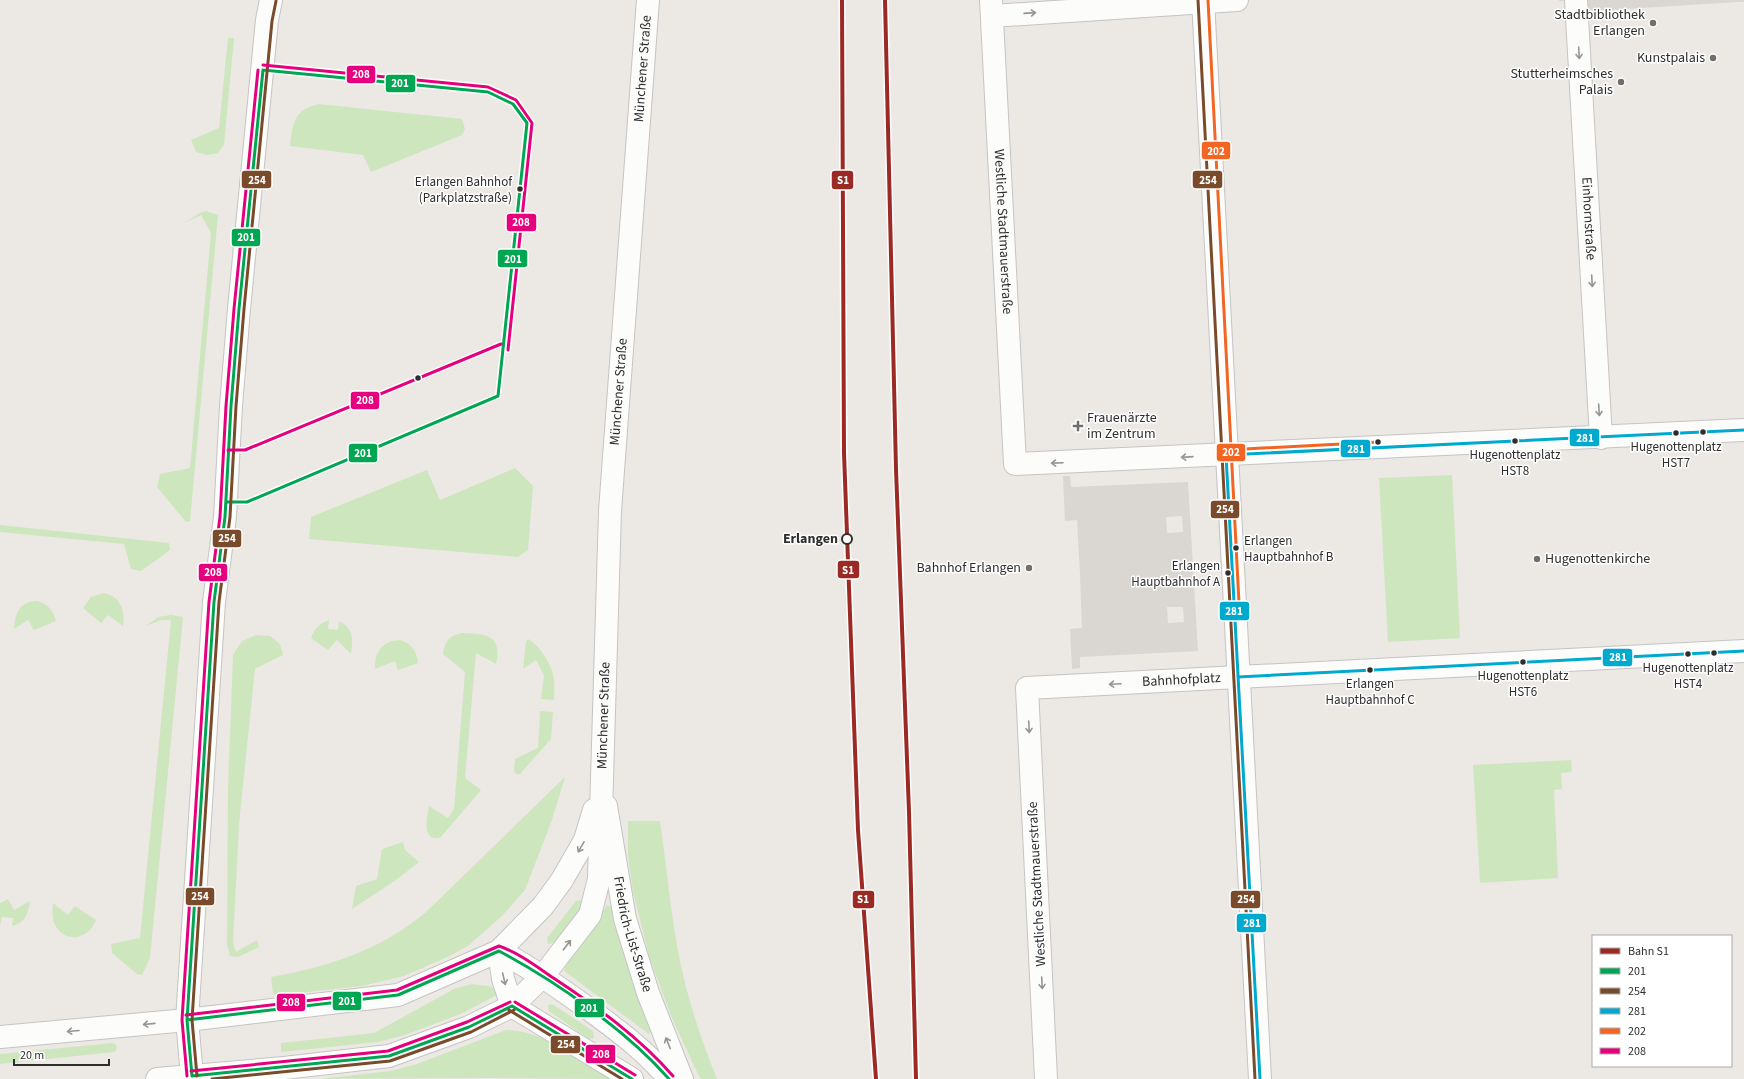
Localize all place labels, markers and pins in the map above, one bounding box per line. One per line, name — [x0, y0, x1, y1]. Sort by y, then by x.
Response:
place label: Stadtbibliothek Erlangen — [1554, 5, 1645, 41]
marker: Stadtbibliothek Erlangen — [1648, 18, 1658, 28]
place label: Kunstpalais — [1637, 48, 1705, 68]
marker: Kunstpalais — [1708, 53, 1718, 63]
place label: Stutterheimsches Palais — [1510, 64, 1613, 100]
marker: Stutterheimsches Palais — [1616, 77, 1626, 87]
place label: Erlangen Bahnhof (Parkplatzstraße) — [415, 173, 513, 207]
marker: Erlangen Bahnhof (Parkplatzstraße) — [515, 184, 525, 194]
unlabelled marker — [413, 373, 423, 383]
place label: Frauenärzte im Zentrum — [1087, 408, 1157, 444]
marker: Frauenärzte im Zentrum — [1072, 420, 1084, 432]
unlabelled marker — [1698, 427, 1708, 437]
marker: Hugenottenplatz HST7 — [1671, 428, 1681, 438]
marker: Hugenottenplatz HST8 — [1510, 436, 1520, 446]
unlabelled marker — [1373, 437, 1383, 447]
place label: Hugenottenplatz HST7 — [1630, 438, 1722, 472]
place label: Hugenottenplatz HST8 — [1469, 446, 1561, 480]
place label: Erlangen — [783, 529, 838, 549]
place label: Erlangen Hauptbahnhof B — [1244, 532, 1334, 566]
marker: Erlangen — [841, 533, 853, 545]
marker: Erlangen Hauptbahnhof B — [1231, 543, 1241, 553]
place label: Hugenottenkirche — [1545, 549, 1650, 569]
marker: Hugenottenkirche — [1532, 554, 1542, 564]
place label: Erlangen Hauptbahnhof A — [1131, 557, 1221, 591]
place label: Bahnhof Erlangen — [916, 558, 1021, 578]
marker: Bahnhof Erlangen — [1024, 563, 1034, 573]
marker: Erlangen Hauptbahnhof A — [1223, 568, 1233, 578]
unlabelled marker — [1709, 648, 1719, 658]
marker: Hugenottenplatz HST4 — [1683, 649, 1693, 659]
marker: Hugenottenplatz HST6 — [1518, 657, 1528, 667]
place label: Hugenottenplatz HST4 — [1642, 659, 1734, 693]
marker: Erlangen Hauptbahnhof C — [1365, 665, 1375, 675]
place label: Hugenottenplatz HST6 — [1477, 667, 1569, 701]
place label: Erlangen Hauptbahnhof C — [1325, 675, 1415, 709]

